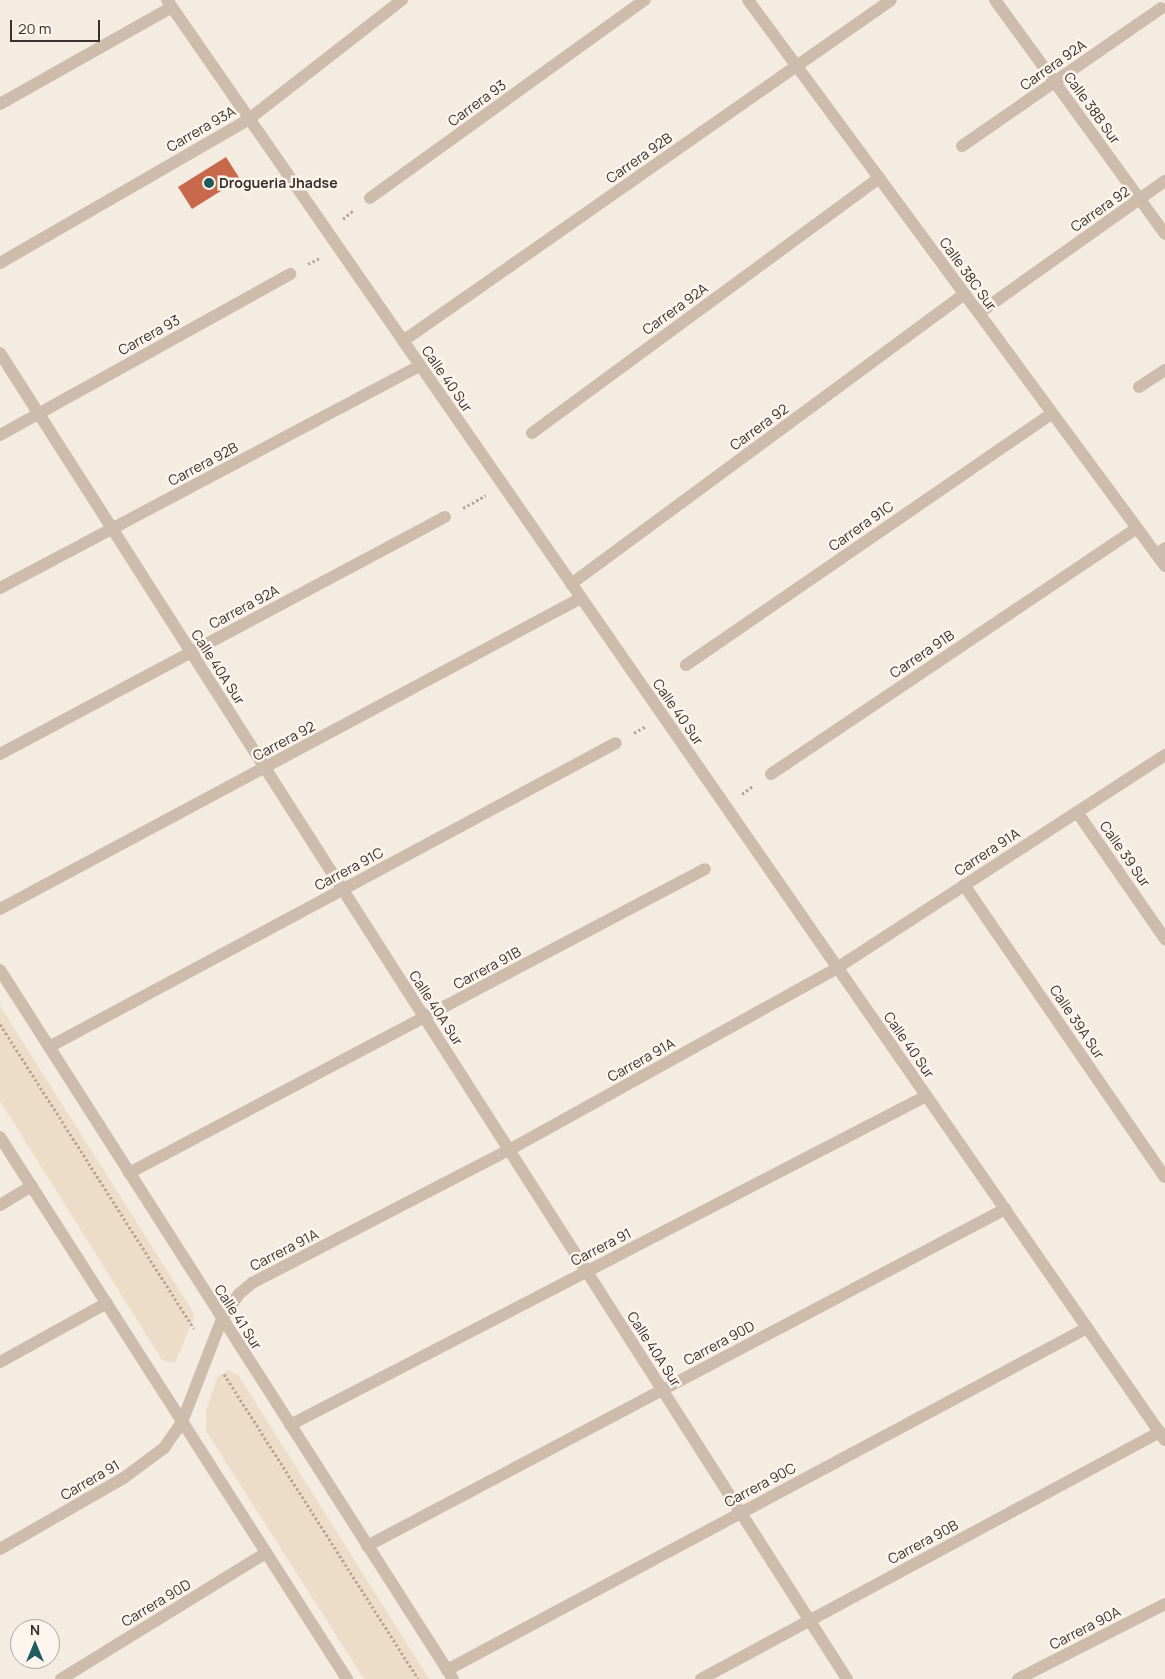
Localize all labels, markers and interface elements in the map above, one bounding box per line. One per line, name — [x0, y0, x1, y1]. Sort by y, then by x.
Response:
scale bar — [12, 10, 102, 42]
text: 20 m — [18, 18, 51, 39]
street label: Carrera 92A — [1017, 36, 1089, 94]
street label: Calle 38B Sur — [1060, 69, 1124, 147]
street label: Carrera 93 — [445, 76, 509, 130]
street label: Carrera 93A — [164, 103, 238, 155]
street label: Carrera 92B — [603, 129, 675, 187]
place label: Drogueria Jhadse — [219, 175, 338, 191]
marker: Drogueria Jhadse — [203, 177, 215, 189]
street label: Carrera 92 — [1067, 183, 1133, 235]
street label: Calle 38C Sur — [936, 234, 1000, 314]
street label: Carrera 92A — [639, 280, 711, 338]
street label: Carrera 93 — [115, 311, 183, 359]
street label: Calle 40 Sur — [418, 343, 476, 415]
street label: Carrera 92 — [727, 400, 791, 454]
street label: Carrera 92B — [165, 439, 241, 489]
street label: Carrera 91C — [825, 497, 897, 555]
street label: Carrera 92A — [206, 582, 282, 632]
street label: Calle 40A Sur — [188, 626, 248, 708]
street label: Carrera 91B — [887, 626, 957, 682]
street label: Calle 40 Sur — [649, 676, 707, 748]
street label: Carrera 92 — [250, 718, 318, 764]
street label: Calle 39 Sur — [1096, 818, 1154, 890]
street label: Carrera 91A — [951, 825, 1023, 879]
street label: Carrera 91C — [312, 844, 386, 894]
street label: Carrera 91B — [450, 943, 524, 993]
street label: Calle 40A Sur — [406, 967, 466, 1049]
street label: Calle 39A Sur — [1046, 982, 1108, 1062]
street label: Calle 40 Sur — [880, 1009, 938, 1081]
street label: Carrera 91A — [604, 1035, 678, 1085]
street label: Carrera 91 — [568, 1225, 634, 1269]
street label: Carrera 91A — [247, 1226, 321, 1274]
street label: Calle 41 Sur — [211, 1281, 265, 1353]
street label: Calle 40A Sur — [624, 1308, 684, 1390]
street label: Carrera 90D — [681, 1317, 757, 1369]
street label: Carrera 91 — [57, 1456, 123, 1504]
street label: Carrera 90C — [721, 1459, 799, 1511]
street label: Carrera 90B — [885, 1516, 961, 1568]
street label: Carrera 90D — [118, 1576, 194, 1630]
street label: Carrera 90A — [1047, 1603, 1123, 1653]
north arrow — [10, 1619, 60, 1669]
text: N — [30, 1620, 40, 1639]

